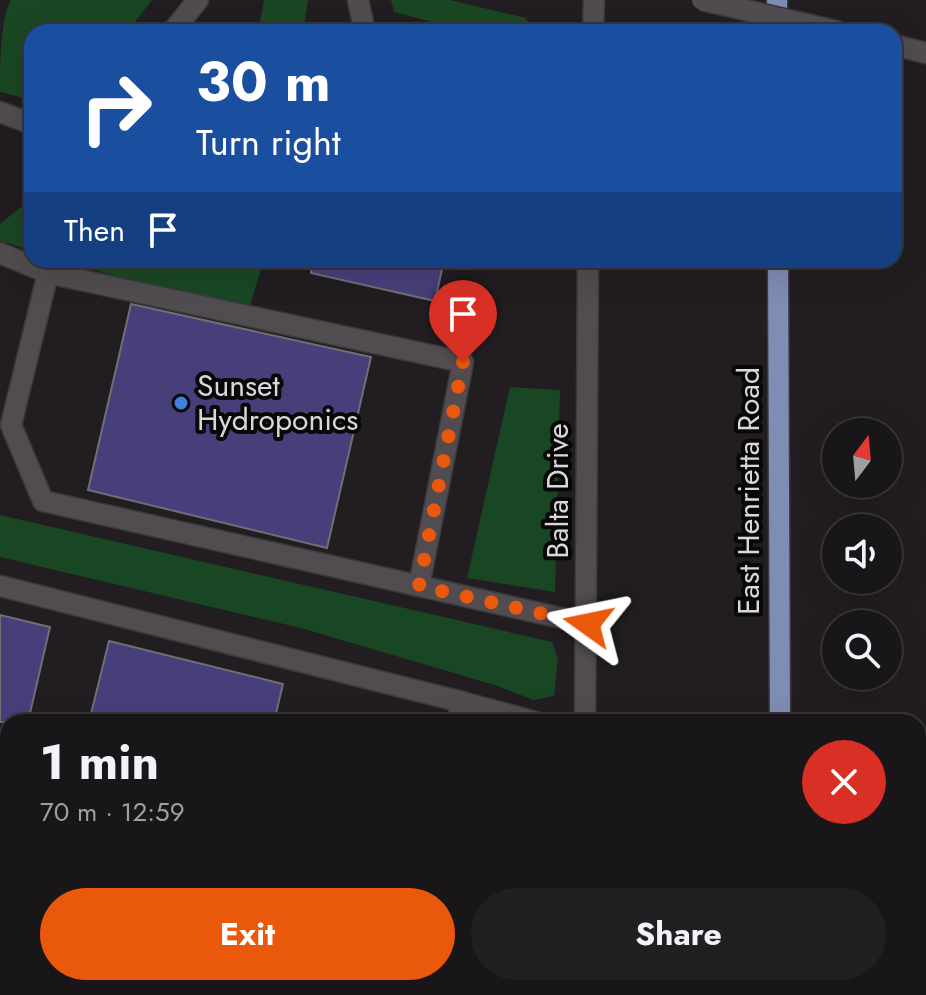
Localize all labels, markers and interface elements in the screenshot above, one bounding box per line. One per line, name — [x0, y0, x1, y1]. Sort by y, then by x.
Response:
text: 30 m — [196, 41, 331, 122]
icon: right — [64, 56, 168, 160]
text: Turn right — [196, 116, 341, 168]
icon: arrive — [141, 208, 185, 252]
text: Then — [64, 209, 125, 252]
pin — [429, 280, 497, 362]
icon: arrive — [441, 292, 485, 336]
place label: Sunset Hydroponics — [197, 364, 358, 441]
street label: East Henrietta Road — [727, 367, 770, 615]
marker: Sunset Hydroponics — [172, 394, 190, 412]
north arrow — [822, 418, 902, 498]
map controls — [822, 418, 902, 690]
street label: Balta Drive — [536, 423, 579, 559]
button: sound — [822, 514, 902, 594]
position arrow — [546, 582, 630, 666]
button: search — [822, 610, 902, 690]
text: 1 min — [40, 728, 159, 797]
button: close — [802, 740, 886, 824]
text: 70 m · 12:59 — [40, 793, 185, 831]
button: Exit — [40, 888, 455, 980]
button: Share — [471, 888, 886, 980]

